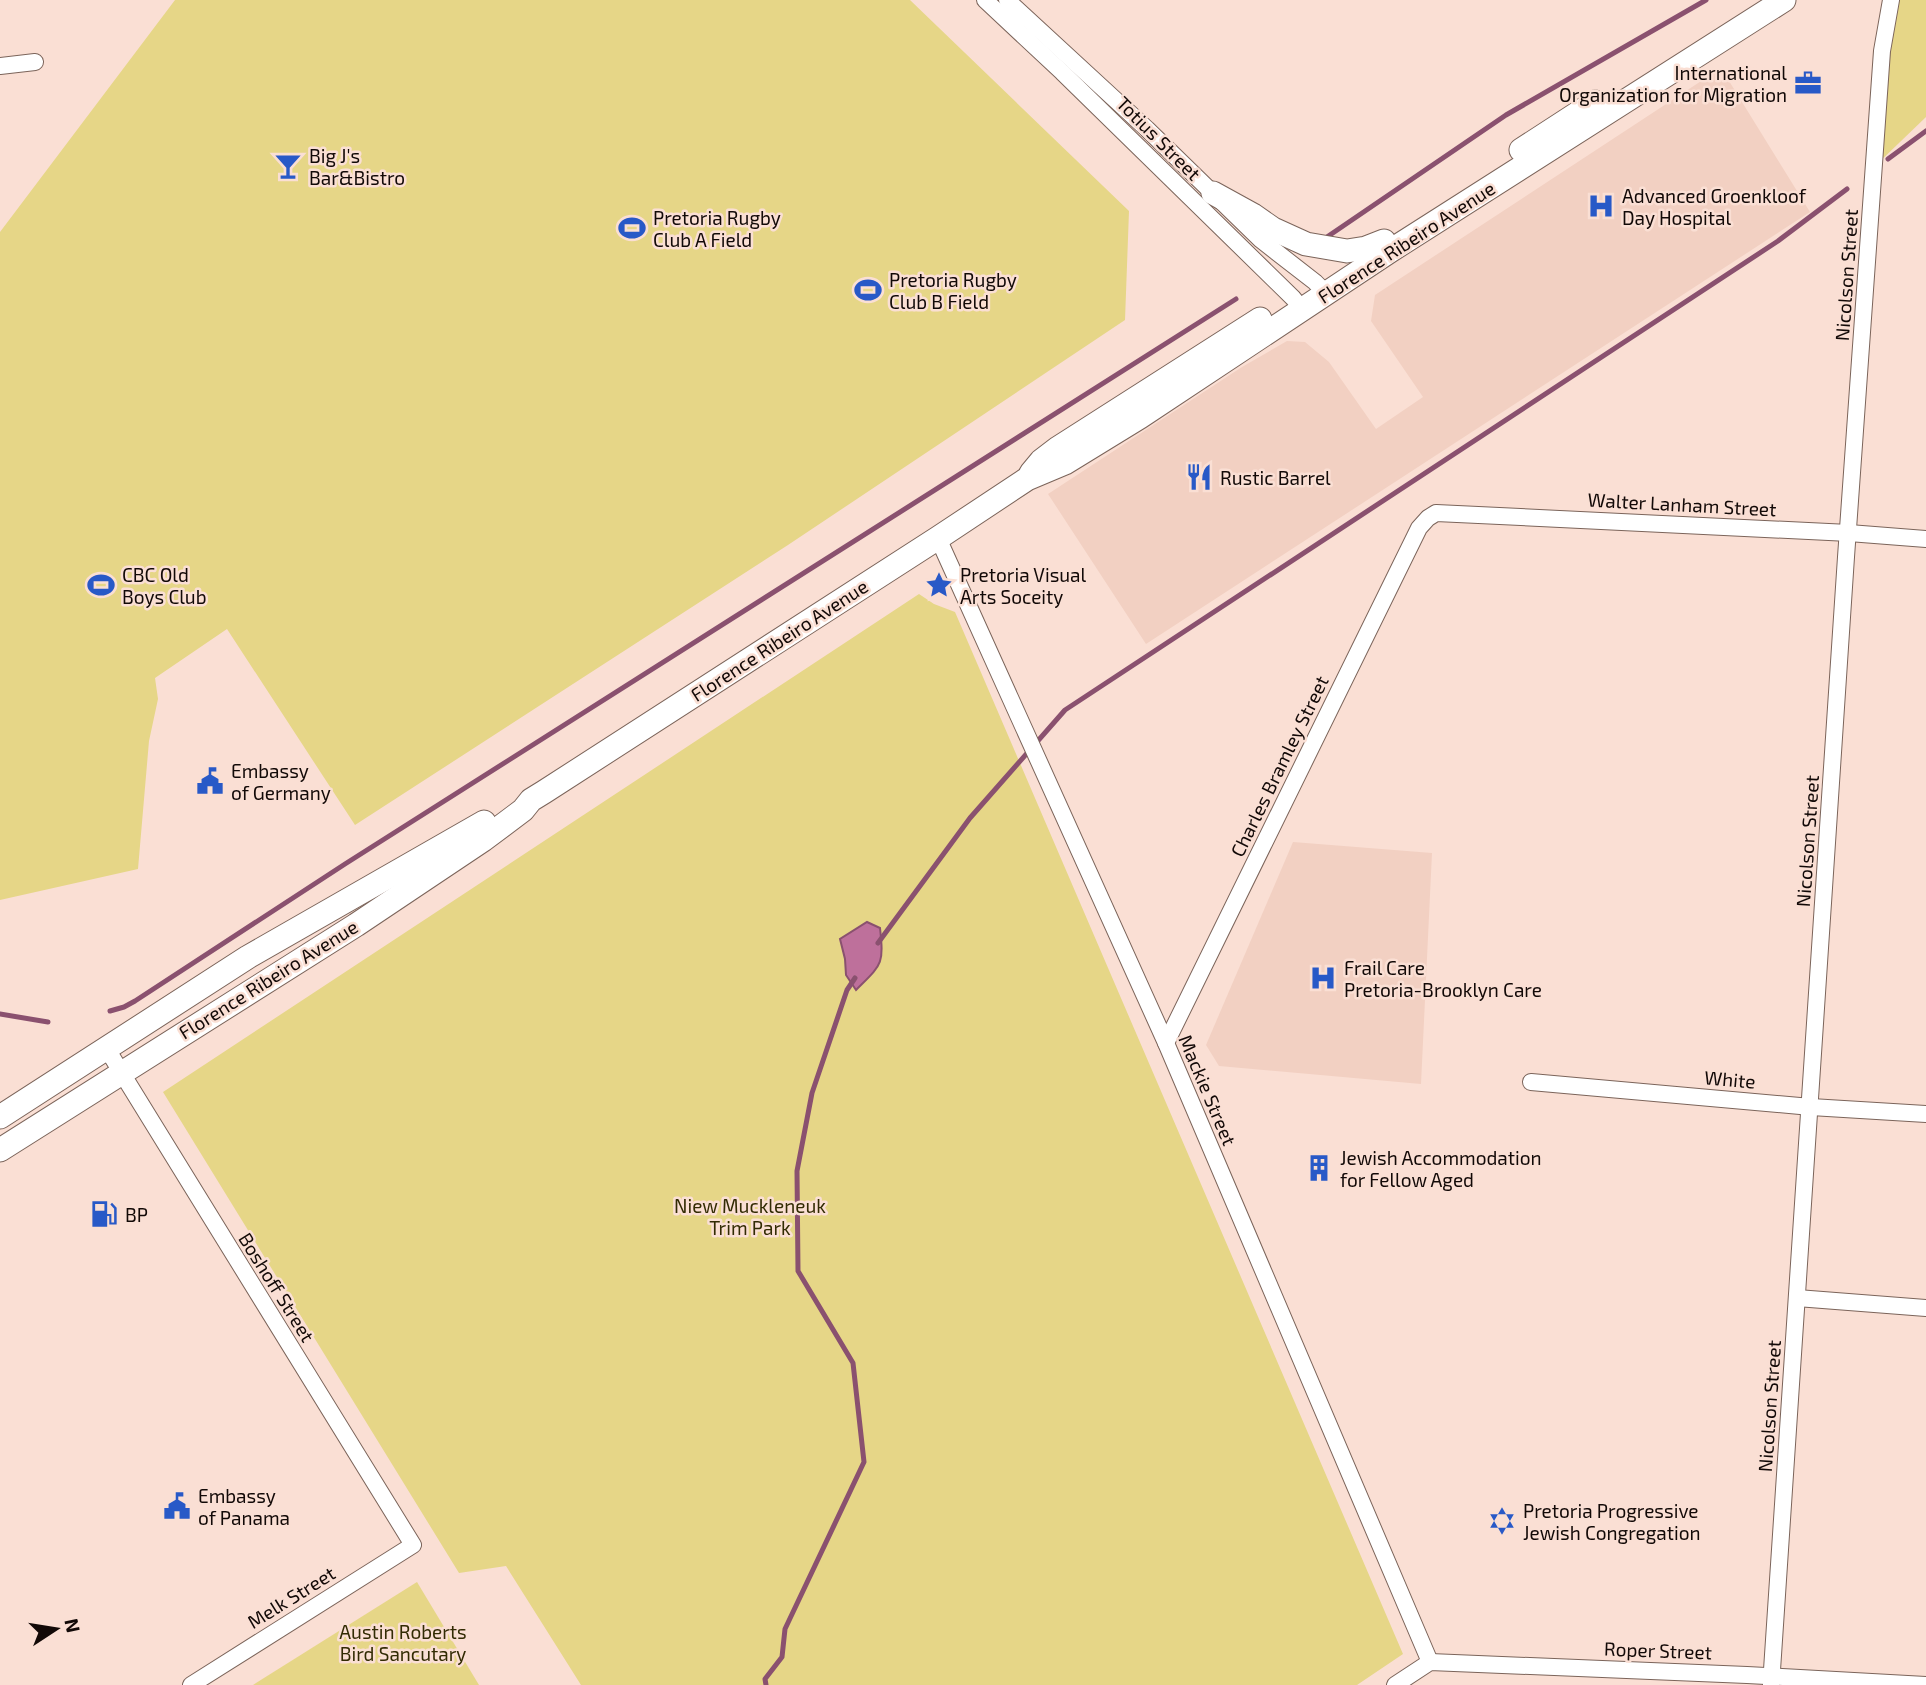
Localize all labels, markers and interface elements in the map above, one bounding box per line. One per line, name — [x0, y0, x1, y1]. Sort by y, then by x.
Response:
place label: International Organization for Migration — [1559, 61, 1787, 106]
office icon: International Organization for Migration — [1793, 68, 1823, 98]
street label: Totius Street — [1112, 91, 1206, 185]
place label: Big J's Bar&Bistro — [309, 144, 405, 189]
bar icon: Big J's Bar&Bistro — [273, 151, 303, 181]
street label: Florence Ribeiro Avenue — [1313, 176, 1499, 308]
place label: Advanced Groenkloof Day Hospital — [1622, 184, 1807, 229]
hospital icon: Advanced Groenkloof Day Hospital — [1586, 191, 1616, 221]
place label: Pretoria Rugby Club A Field — [653, 206, 781, 251]
street label: Nicolson Street — [1830, 208, 1862, 342]
sports icon: Pretoria Rugby Club A Field — [617, 213, 647, 243]
place label: Pretoria Rugby Club B Field — [889, 268, 1017, 313]
sports icon: Pretoria Rugby Club B Field — [853, 275, 883, 305]
restaurant icon: Rustic Barrel — [1184, 462, 1214, 492]
place label: Rustic Barrel — [1220, 466, 1331, 489]
street label: Walter Lanham Street — [1587, 488, 1777, 520]
place label: CBC Old Boys Club — [122, 563, 207, 608]
place label: Pretoria Visual Arts Soceity — [960, 563, 1087, 608]
sports icon: CBC Old Boys Club — [86, 570, 116, 600]
place icon: Pretoria Visual Arts Soceity — [924, 570, 954, 600]
street label: Florence Ribeiro Avenue — [686, 574, 872, 706]
street label: Charles Bramley Street — [1225, 672, 1333, 860]
place label: Embassy of Germany — [231, 759, 331, 804]
public building icon: Embassy of Germany — [195, 766, 225, 796]
street label: Nicolson Street — [1791, 774, 1823, 908]
street label: Florence Ribeiro Avenue — [174, 914, 362, 1044]
place label: Frail Care Pretoria-Brooklyn Care — [1344, 956, 1542, 1001]
hospital icon: Frail Care Pretoria-Brooklyn Care — [1308, 963, 1338, 993]
street label: Mackie Street — [1174, 1031, 1242, 1149]
street label: White — [1703, 1065, 1757, 1093]
place label: Jewish Accommodation for Fellow Aged — [1340, 1146, 1542, 1191]
building icon: Jewish Accommodation for Fellow Aged — [1304, 1153, 1334, 1183]
park label: Niew Muckleneuk Trim Park — [674, 1194, 826, 1239]
fuel station icon: BP — [89, 1199, 119, 1229]
place label: BP — [125, 1203, 148, 1226]
street label: Boshoff Street — [234, 1228, 320, 1346]
street label: Nicolson Street — [1753, 1339, 1785, 1473]
place label: Embassy of Panama — [198, 1484, 290, 1529]
public building icon: Embassy of Panama — [162, 1491, 192, 1521]
place label: Pretoria Progressive Jewish Congregation — [1523, 1499, 1701, 1544]
synagogue icon: Pretoria Progressive Jewish Congregation — [1487, 1506, 1517, 1536]
street label: Melk Street — [243, 1561, 339, 1633]
north arrow — [21, 1594, 91, 1664]
text: N — [60, 1616, 86, 1634]
park label: Austin Roberts Bird Sancutary — [339, 1620, 467, 1665]
street label: Roper Street — [1604, 1637, 1712, 1663]

